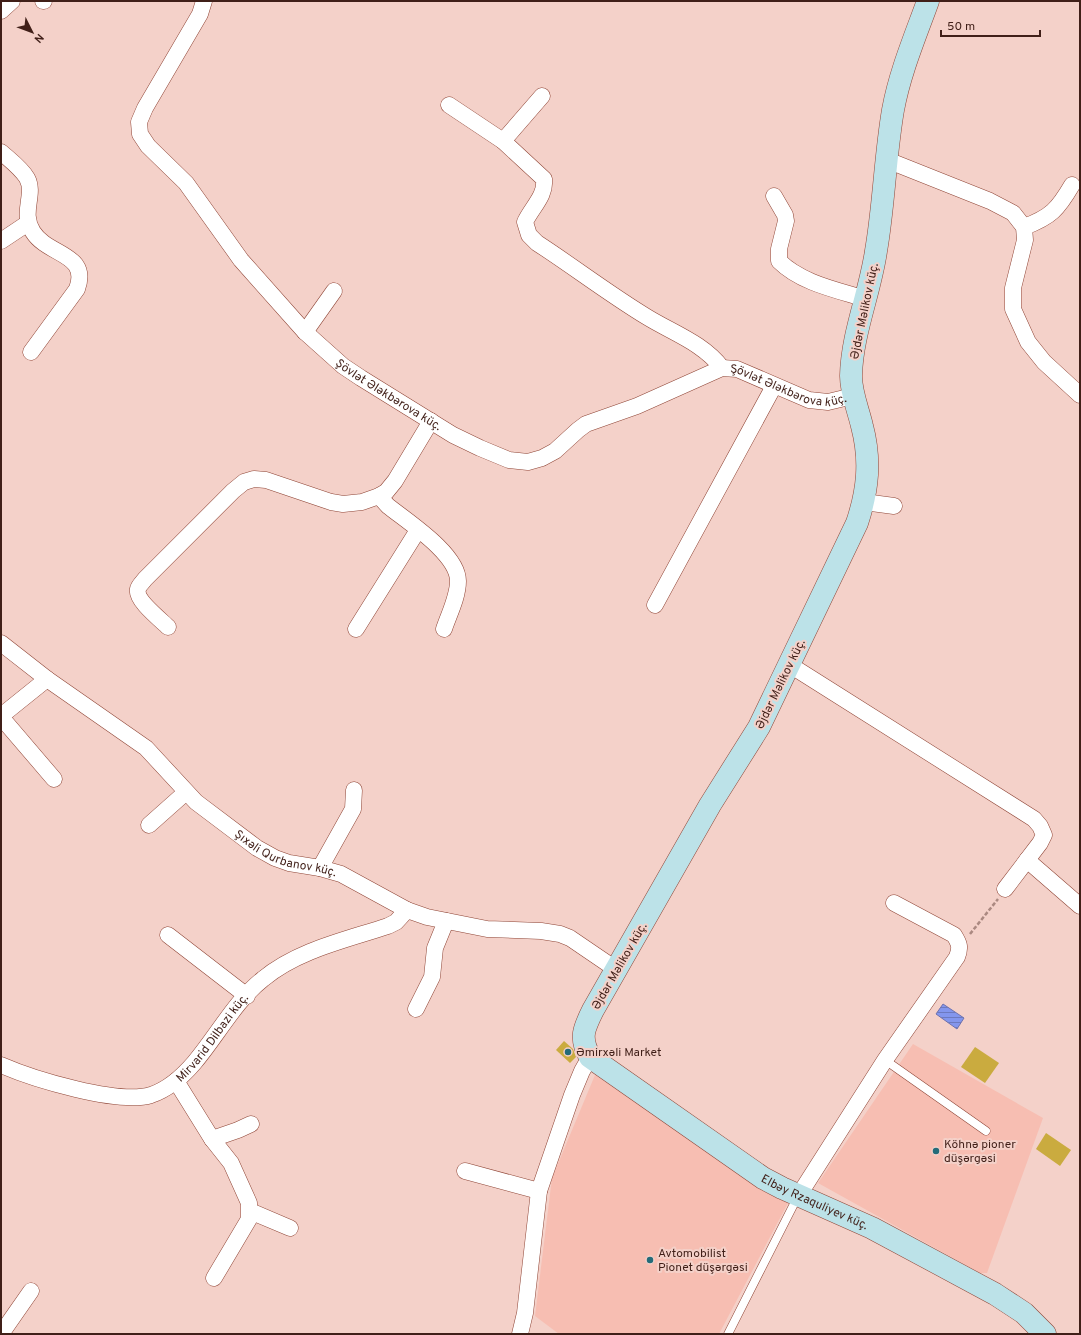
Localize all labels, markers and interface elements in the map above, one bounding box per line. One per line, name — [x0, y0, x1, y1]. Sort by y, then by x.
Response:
north arrow — [12, 12, 52, 52]
scale bar — [941, 12, 1040, 38]
text: 50 m — [947, 19, 975, 35]
text: N — [31, 30, 47, 46]
street label: Əjdər Məlikov küç. — [847, 261, 883, 361]
street label: Şövlət Ələkbərova küç. — [331, 356, 445, 435]
street label: Şövlət Ələkbərova küç. — [730, 362, 849, 411]
street label: Əjdər Məlikov küç. — [752, 637, 810, 732]
street label: Şıxəli Qurbanov küç. — [231, 827, 339, 881]
street label: Əjdər Məlikov küç. — [588, 920, 652, 1013]
street label: Mirvarid Dilbazi küç. — [173, 990, 253, 1086]
place label: Əmirxəli Market — [576, 1045, 661, 1061]
marker: Əmirxəli Market — [563, 1047, 573, 1057]
place label: Köhnə pioner düşərgəsi — [944, 1137, 1016, 1167]
marker: Köhnə pioner düşərgəsi — [931, 1146, 941, 1156]
street label: Elbəy Rzaquliyev küç. — [758, 1171, 871, 1234]
place label: Avtomobilist Pionet düşərgəsi — [658, 1246, 748, 1276]
marker: Avtomobilist Pionet düşərgəsi — [645, 1255, 655, 1265]

